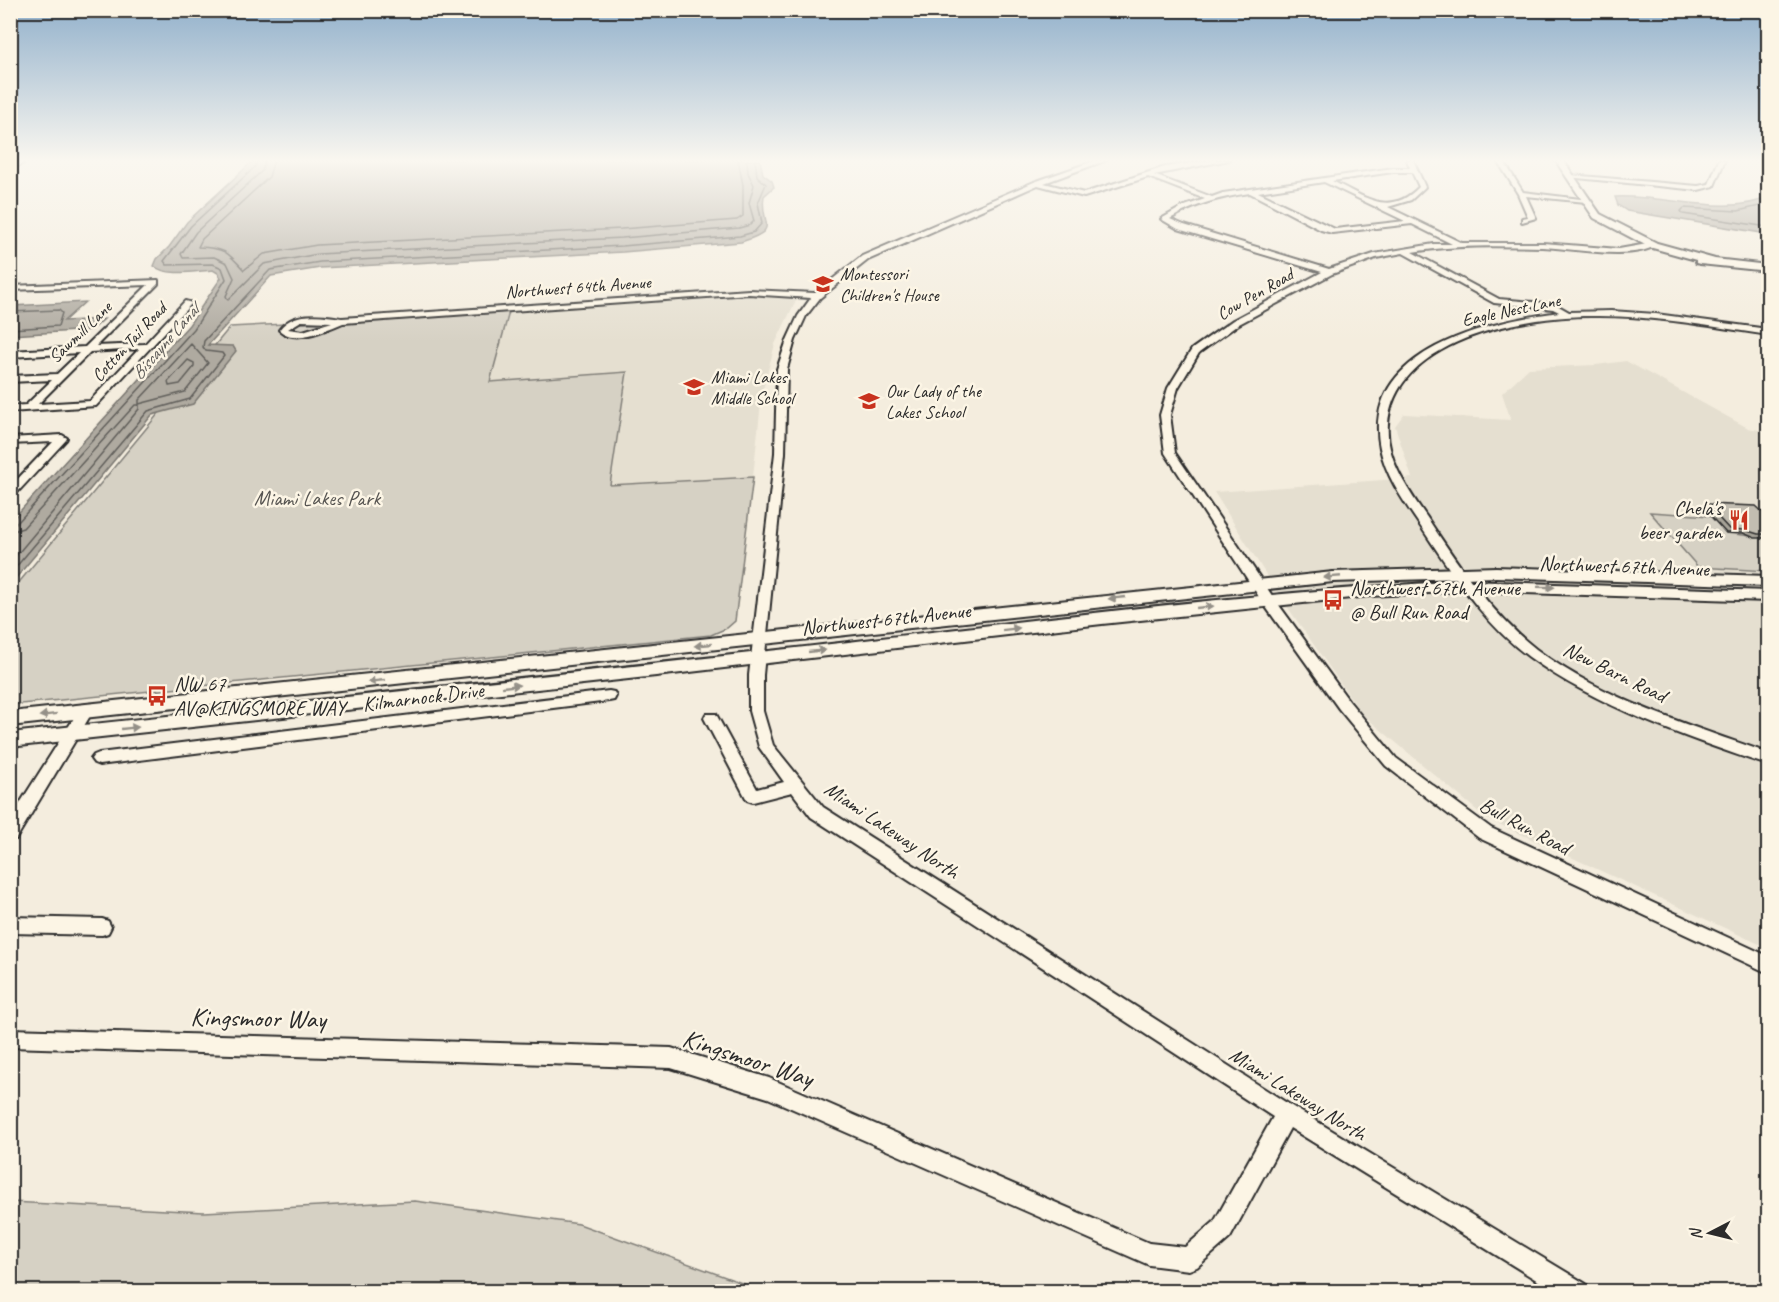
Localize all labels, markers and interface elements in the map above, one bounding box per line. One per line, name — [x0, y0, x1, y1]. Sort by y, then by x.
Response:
street label: Cow Pen Road — [1213, 262, 1300, 325]
place label: Montessori Children's House — [840, 263, 940, 306]
street label: Northwest 64th Avenue — [505, 271, 652, 303]
school or university icon: Montessori Children's House — [811, 272, 835, 296]
street label: Eagle Nest Lane — [1460, 289, 1563, 331]
street label: Sawmill Lane — [44, 296, 117, 367]
street label: Cotton Tail Road — [87, 296, 173, 386]
water label: Biscayne Canal — [127, 296, 207, 384]
place label: Miami Lakes Middle School — [711, 366, 797, 409]
school or university icon: Miami Lakes Middle School — [682, 375, 706, 399]
place label: Our Lady of the Lakes School — [886, 380, 982, 423]
school or university icon: Our Lady of the Lakes School — [857, 389, 881, 413]
park label: Miami Lakes Park — [254, 485, 381, 511]
place label: Chela's beer garden — [1638, 495, 1724, 545]
restaurant icon: Chela's beer garden — [1727, 508, 1751, 532]
street label: Northwest 67th Avenue — [1539, 550, 1710, 582]
one-way arrow — [1323, 572, 1342, 582]
place label: Northwest 67th Avenue @ Bull Run Road — [1350, 575, 1521, 625]
one-way arrow — [1536, 582, 1555, 592]
bus stop icon: Northwest 67th Avenue @ Bull Run Road — [1321, 588, 1345, 612]
one-way arrow — [1108, 594, 1127, 603]
street label: Northwest 67th Avenue — [800, 597, 973, 641]
one-way arrow — [1195, 602, 1214, 612]
one-way arrow — [1002, 624, 1021, 634]
street label: New Barn Road — [1559, 636, 1674, 710]
one-way arrow — [694, 640, 713, 650]
one-way arrow — [808, 646, 827, 656]
place label: NW 67 AV@KINGSMORE WAY — [174, 671, 349, 721]
one-way arrow — [367, 676, 386, 686]
street label: Kilmarnock Drive — [361, 677, 486, 717]
one-way arrow — [502, 682, 521, 691]
bus stop icon: NW 67 AV@KINGSMORE WAY — [145, 684, 169, 708]
one-way arrow — [39, 710, 58, 720]
one-way arrow — [120, 723, 139, 733]
street label: Miami Lakeway North — [820, 775, 965, 885]
street label: Bull Run Road — [1475, 791, 1578, 862]
street label: Kingsmoor Way — [190, 1000, 328, 1036]
street label: Kingsmoor Way — [679, 1021, 820, 1095]
street label: Miami Lakeway North — [1225, 1041, 1373, 1147]
north arrow — [1680, 1203, 1740, 1263]
text: N — [1685, 1226, 1707, 1241]

